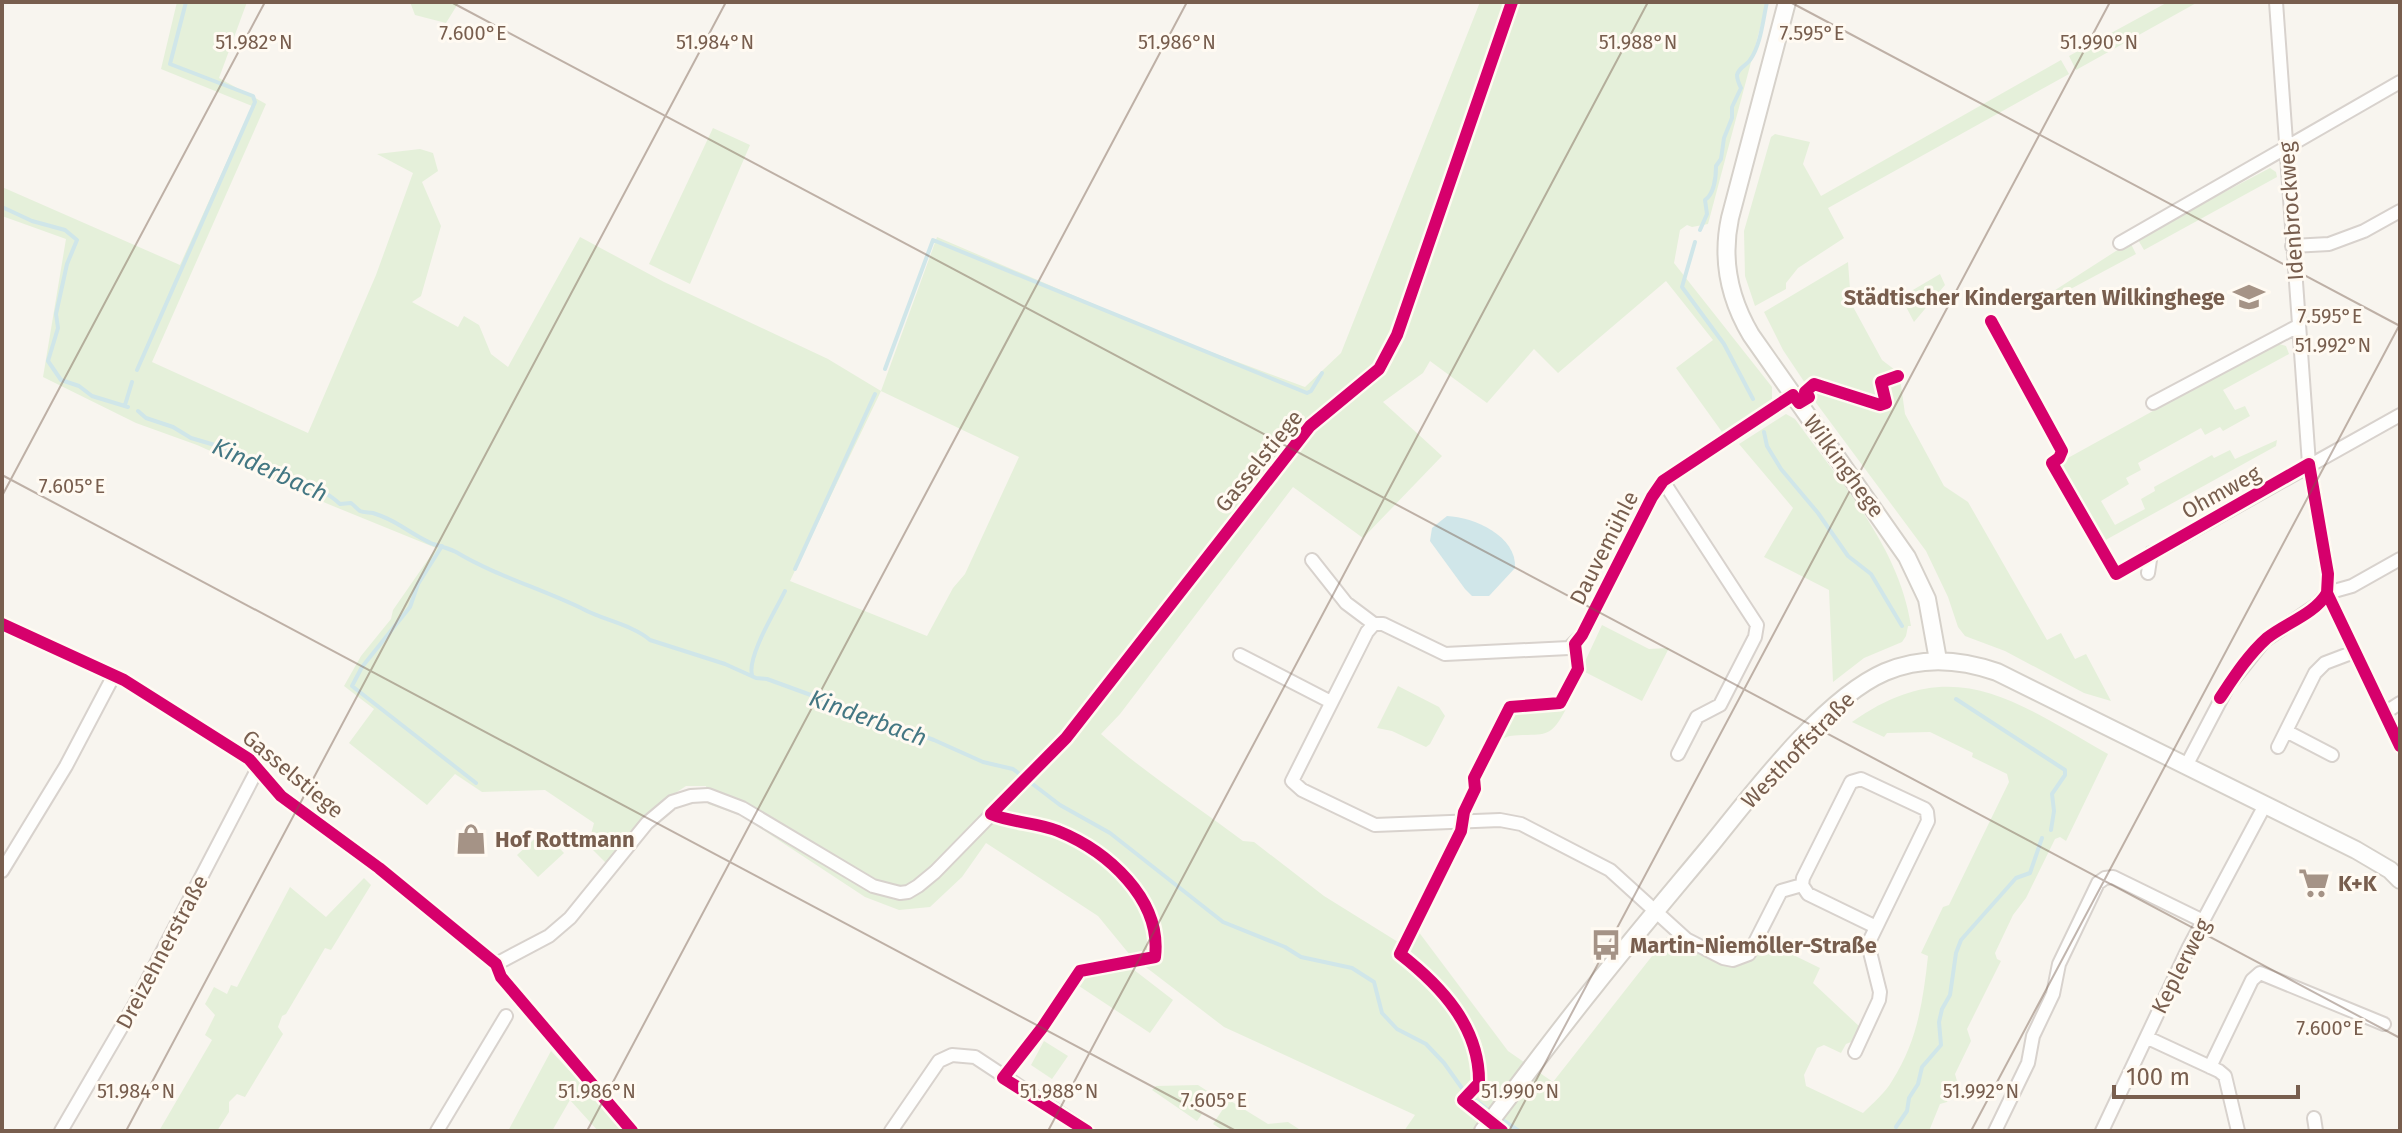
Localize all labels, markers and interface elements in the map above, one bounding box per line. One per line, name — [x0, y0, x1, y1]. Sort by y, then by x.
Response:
text: 7.600°E — [439, 21, 507, 45]
text: 7.595°E — [1779, 21, 1845, 45]
text: 51.982°N — [215, 30, 293, 54]
text: 51.984°N — [676, 30, 754, 54]
text: 51.986°N — [1138, 30, 1216, 54]
text: 51.988°N — [1599, 30, 1677, 54]
text: 51.990°N — [2060, 30, 2138, 54]
street label: Idenbrockweg — [2273, 140, 2309, 281]
school or university icon: Städtischer Kindergarten Wilkinghege — [2232, 280, 2266, 314]
place label: Städtischer Kindergarten Wilkinghege — [1844, 284, 2225, 311]
text: 7.595°E — [2297, 304, 2363, 328]
text: 51.992°N — [2295, 333, 2371, 357]
street label: Gasselstiege — [1210, 404, 1308, 518]
street label: Wilkinghege — [1798, 409, 1890, 523]
water label: Kinderbach — [208, 432, 332, 508]
street label: Ohmweg — [2177, 459, 2266, 525]
text: 7.605°E — [39, 474, 105, 498]
street label: Dauvemühle — [1564, 486, 1644, 610]
water label: Kinderbach — [805, 684, 931, 752]
street label: Westhoffstraße — [1736, 686, 1860, 814]
street label: Gasselstiege — [237, 724, 349, 824]
shop icon: Hof Rottmann — [454, 822, 488, 856]
place label: Hof Rottmann — [495, 826, 635, 853]
supermarket icon: K+K — [2297, 866, 2331, 900]
street label: Dreizehnerstraße — [110, 870, 214, 1034]
place label: K+K — [2338, 870, 2378, 897]
street label: Keplerweg — [2145, 913, 2217, 1018]
bus stop icon: Martin-Niemöller-Straße — [1589, 928, 1623, 962]
place label: Martin-Niemöller-Straße — [1630, 932, 1877, 959]
text: 7.600°E — [2296, 1016, 2364, 1040]
scale bar — [2114, 1049, 2298, 1099]
text: 100 m — [2126, 1063, 2190, 1091]
text: 51.984°N — [97, 1079, 175, 1103]
text: 51.986°N — [558, 1079, 636, 1103]
text: 51.988°N — [1020, 1079, 1098, 1103]
text: 51.990°N — [1481, 1079, 1559, 1103]
text: 51.992°N — [1943, 1079, 2019, 1103]
text: 7.605°E — [1181, 1088, 1247, 1112]

